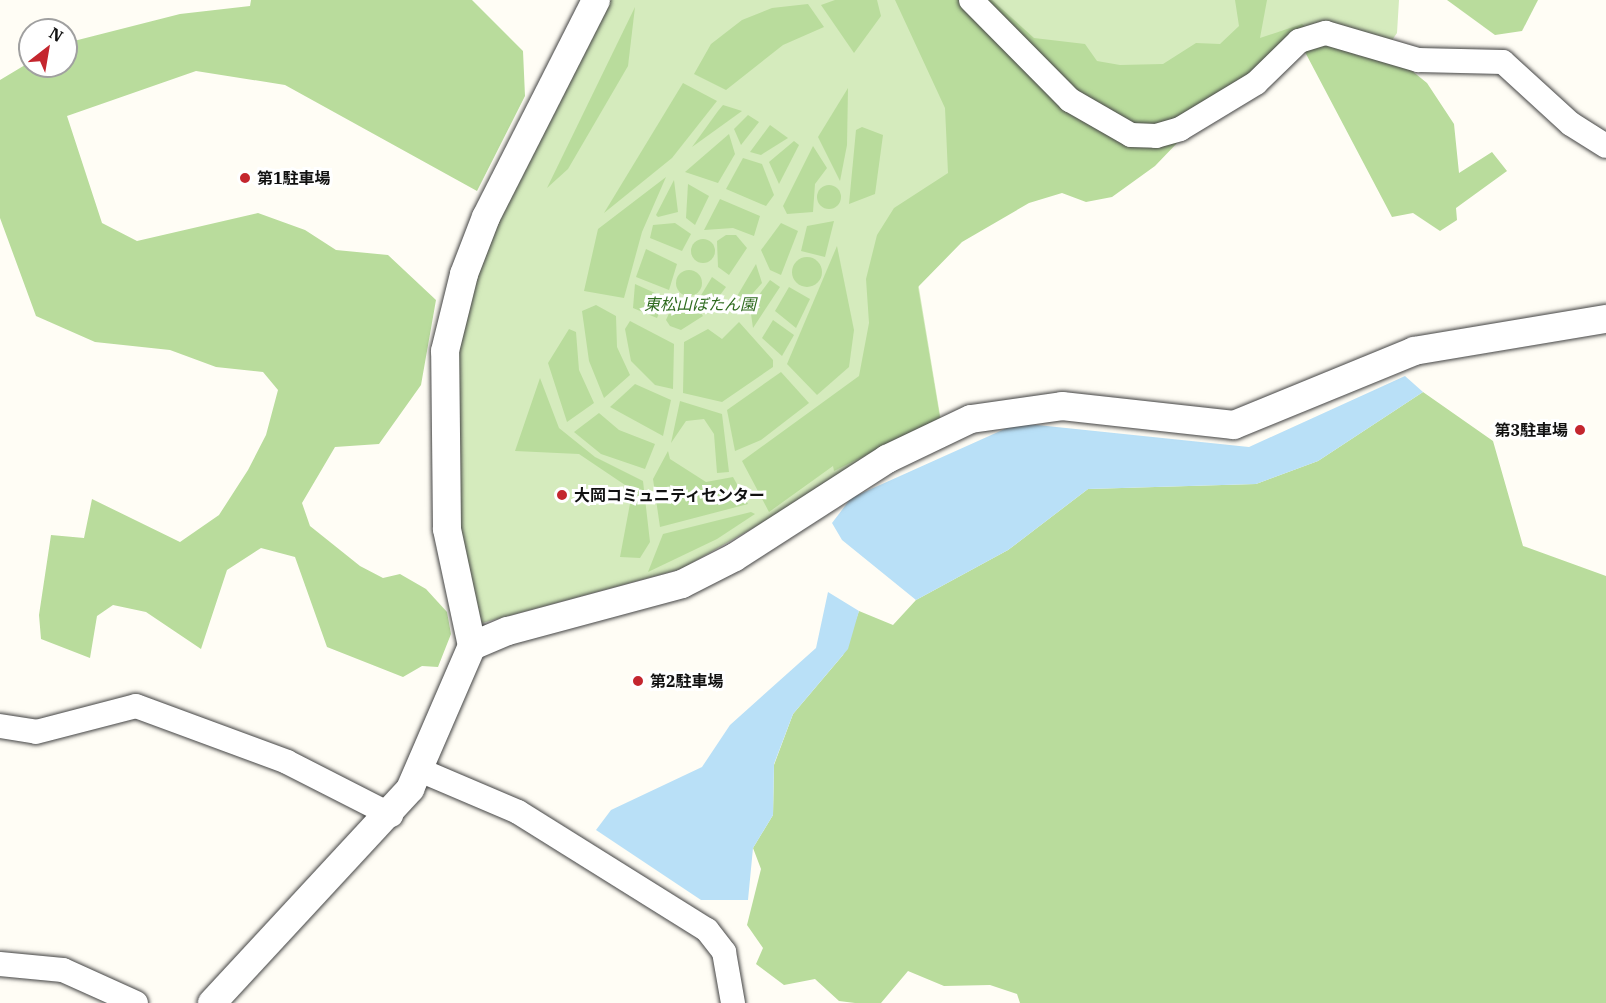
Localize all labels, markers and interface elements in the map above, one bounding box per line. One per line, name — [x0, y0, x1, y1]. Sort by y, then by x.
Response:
north arrow — [18, 18, 78, 78]
text: N — [46, 22, 67, 46]
place label: 第1駐車場 — [257, 168, 331, 188]
marker: 第1駐車場 — [238, 171, 252, 185]
park label: 東松山ぼたん園 — [644, 294, 756, 314]
place label: 第3駐車場 — [1494, 420, 1568, 440]
marker: 第3駐車場 — [1573, 423, 1587, 437]
place label: 大岡コミュニティセンター — [574, 485, 766, 505]
marker: 大岡コミュニティセンター — [555, 488, 569, 502]
place label: 第2駐車場 — [650, 671, 724, 691]
marker: 第2駐車場 — [631, 674, 645, 688]

